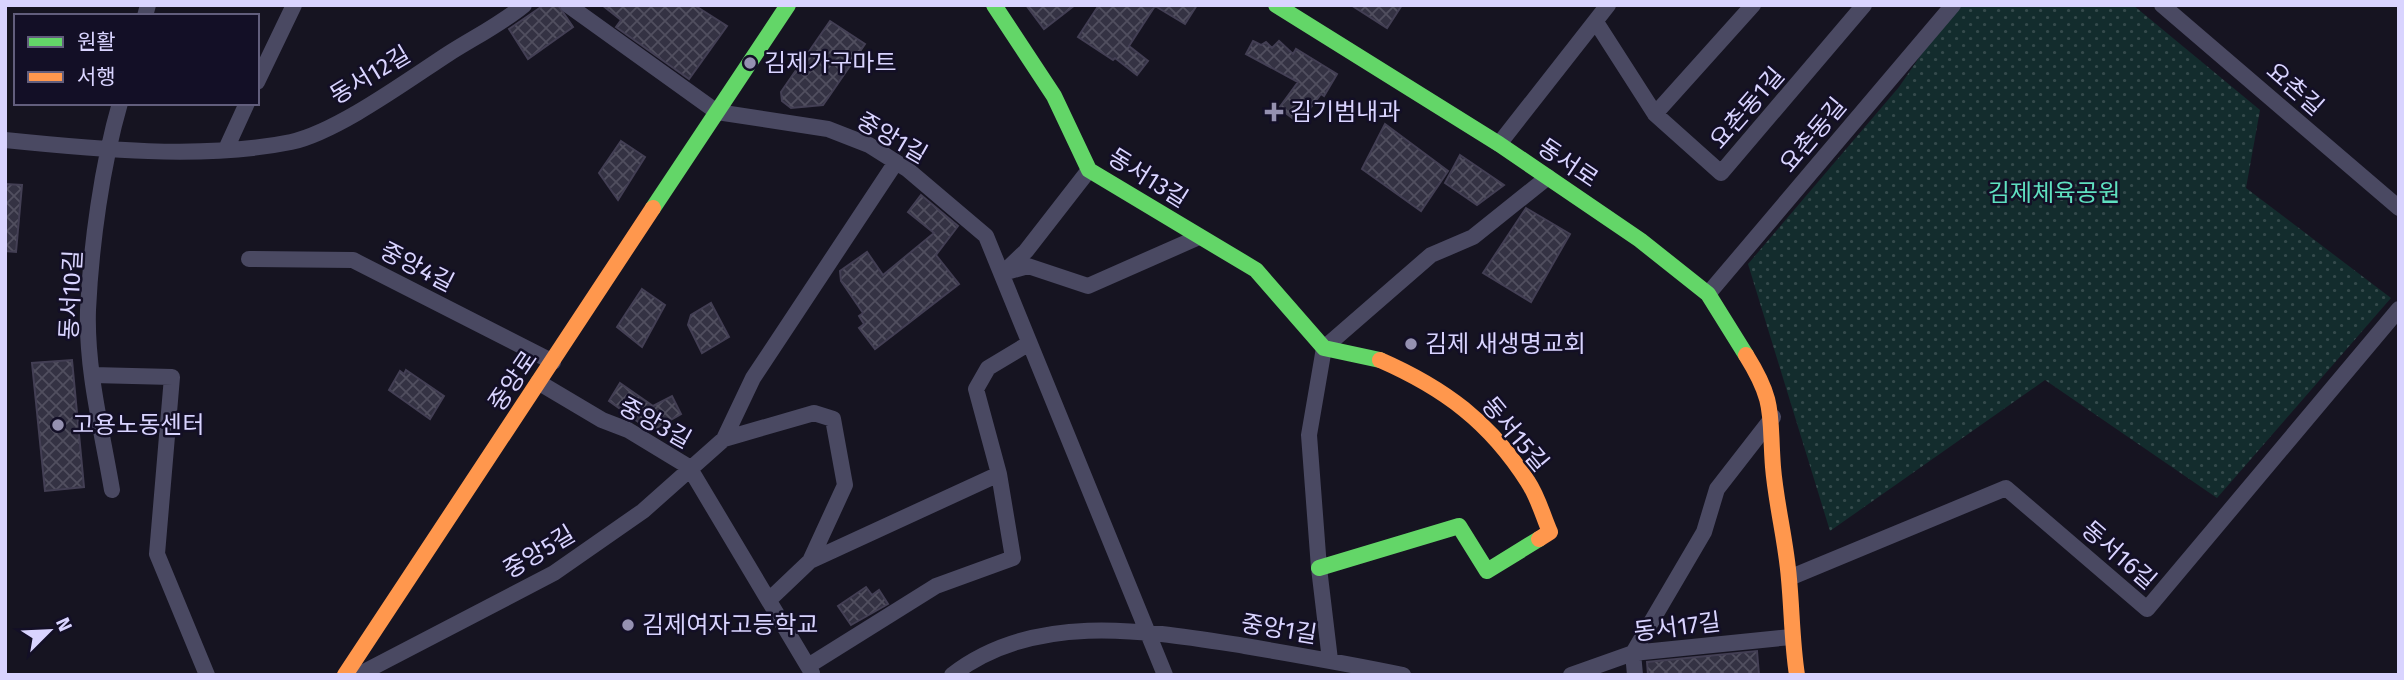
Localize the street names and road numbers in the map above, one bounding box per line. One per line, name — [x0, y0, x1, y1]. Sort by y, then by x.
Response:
street label: 동서12길 — [325, 40, 415, 110]
street label: 요촌길 — [2261, 57, 2329, 121]
street label: 요촌동1길 — [1704, 62, 1790, 154]
street label: 요촌동길 — [1774, 92, 1852, 178]
street label: 중앙1길 — [852, 107, 932, 169]
street label: 동서로 — [1533, 133, 1603, 193]
street label: 동서13길 — [1103, 143, 1193, 213]
street label: 중앙4길 — [375, 237, 459, 297]
street label: 동서10길 — [55, 249, 87, 341]
street label: 중앙로 — [483, 346, 543, 416]
street label: 동서15길 — [1476, 391, 1554, 477]
street label: 중앙3길 — [614, 392, 696, 454]
street label: 동서16길 — [2076, 515, 2162, 595]
street label: 중앙5길 — [498, 520, 580, 584]
street label: 동서17길 — [1632, 608, 1722, 646]
street label: 중앙1길 — [1239, 609, 1319, 649]

